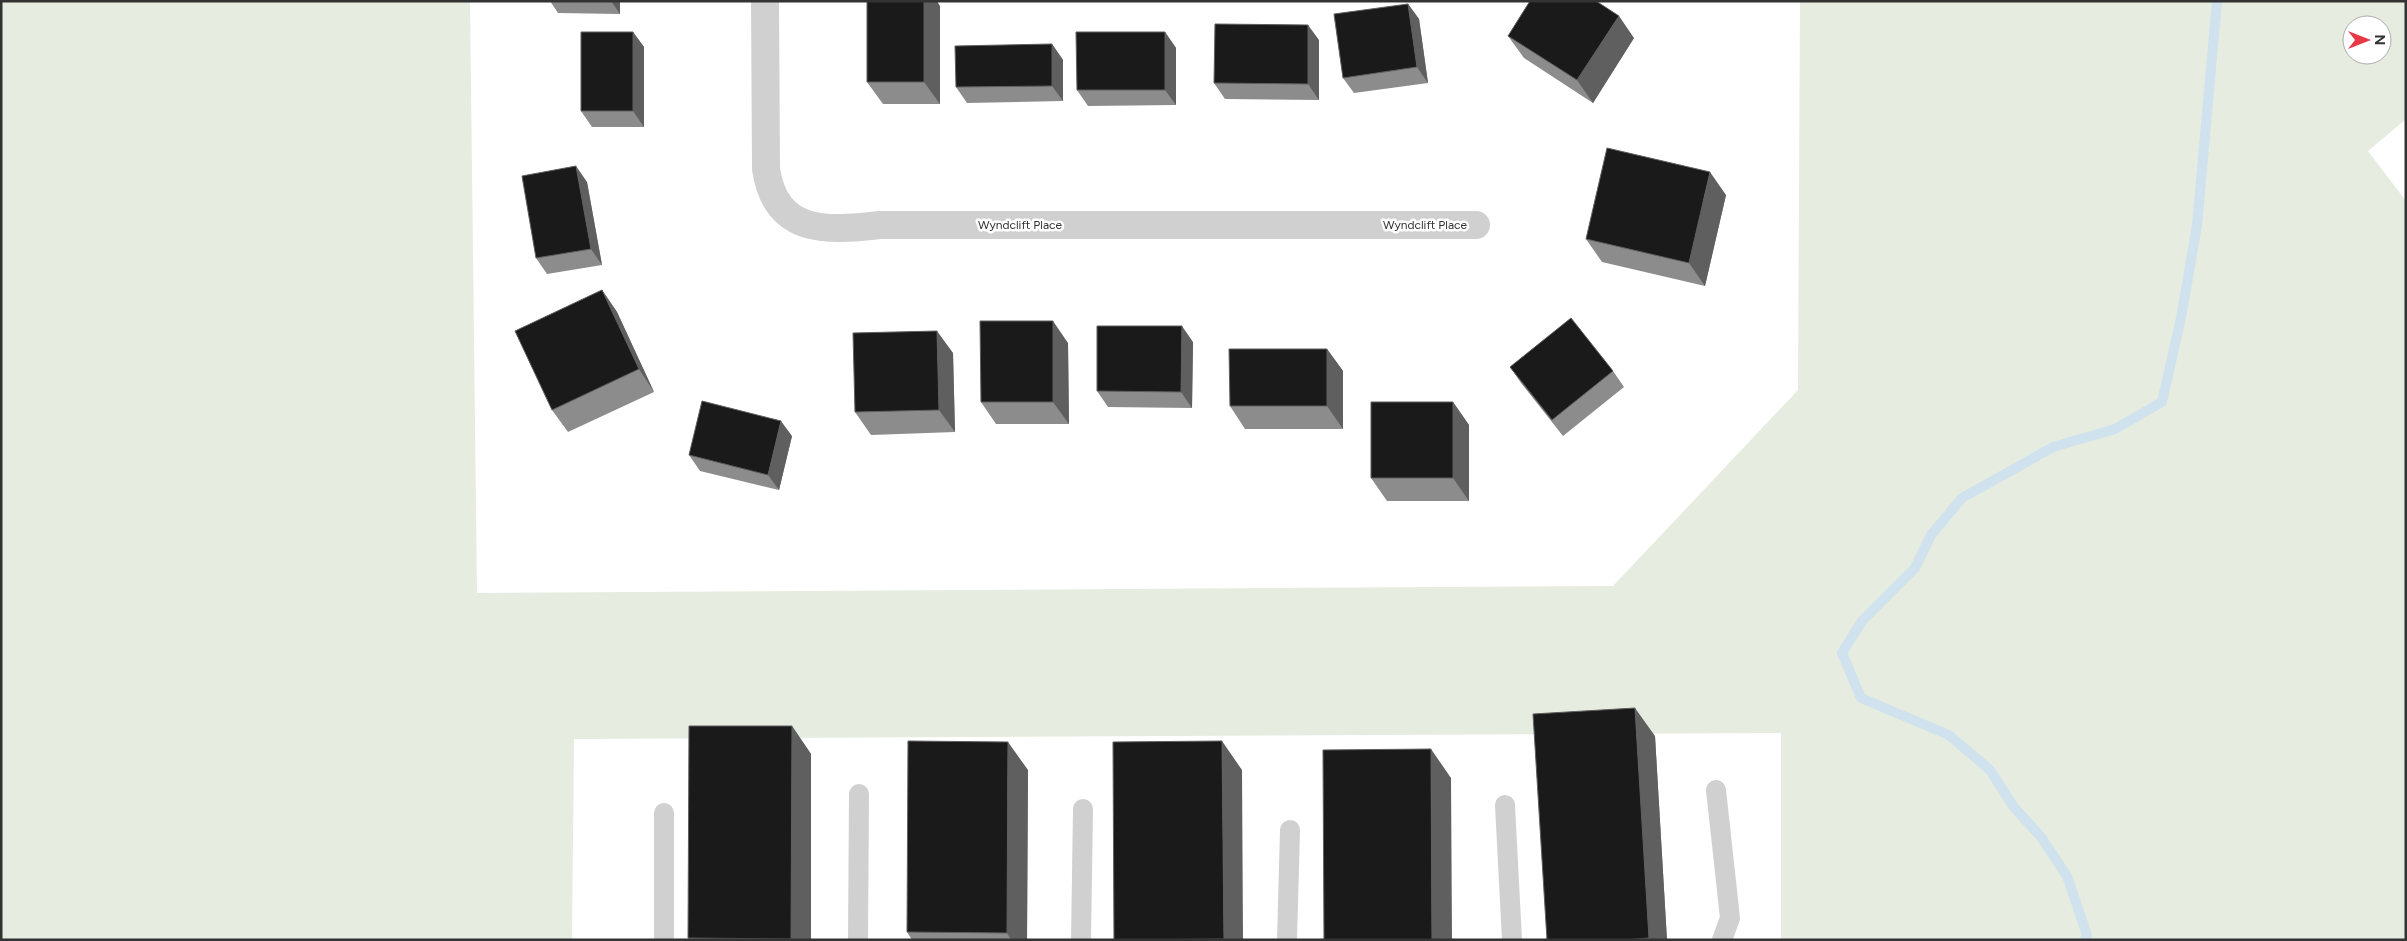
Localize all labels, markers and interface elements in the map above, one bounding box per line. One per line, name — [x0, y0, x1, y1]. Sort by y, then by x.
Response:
north arrow — [2342, 15, 2392, 65]
text: N — [2371, 35, 2388, 45]
street label: Wyndclift Place — [978, 218, 1063, 232]
street label: Wyndclift Place — [1383, 218, 1468, 232]

